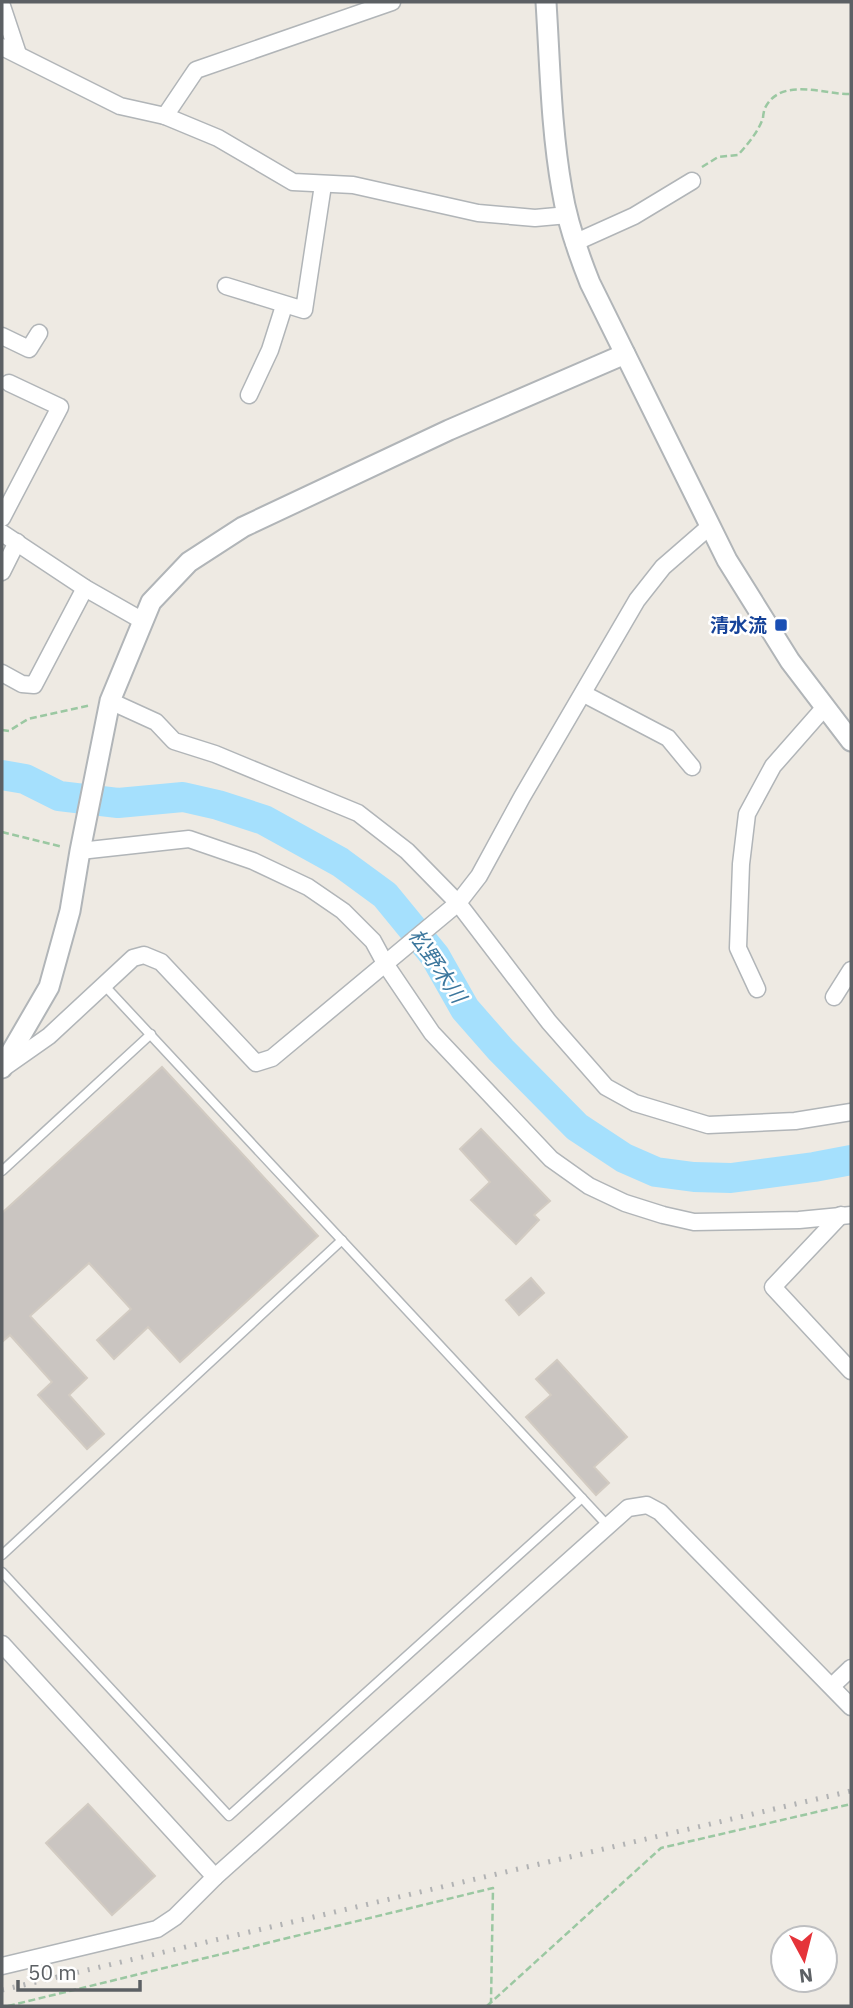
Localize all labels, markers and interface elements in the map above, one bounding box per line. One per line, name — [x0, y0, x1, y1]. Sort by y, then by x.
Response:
place label: 清水流 — [710, 613, 767, 637]
marker: 清水流 — [773, 617, 789, 633]
water label: 松野木川 — [403, 923, 474, 1010]
north arrow — [769, 1924, 839, 1994]
scale bar — [18, 1948, 140, 1992]
text: 50 m — [28, 1958, 77, 1986]
text: N — [798, 1963, 814, 1989]

